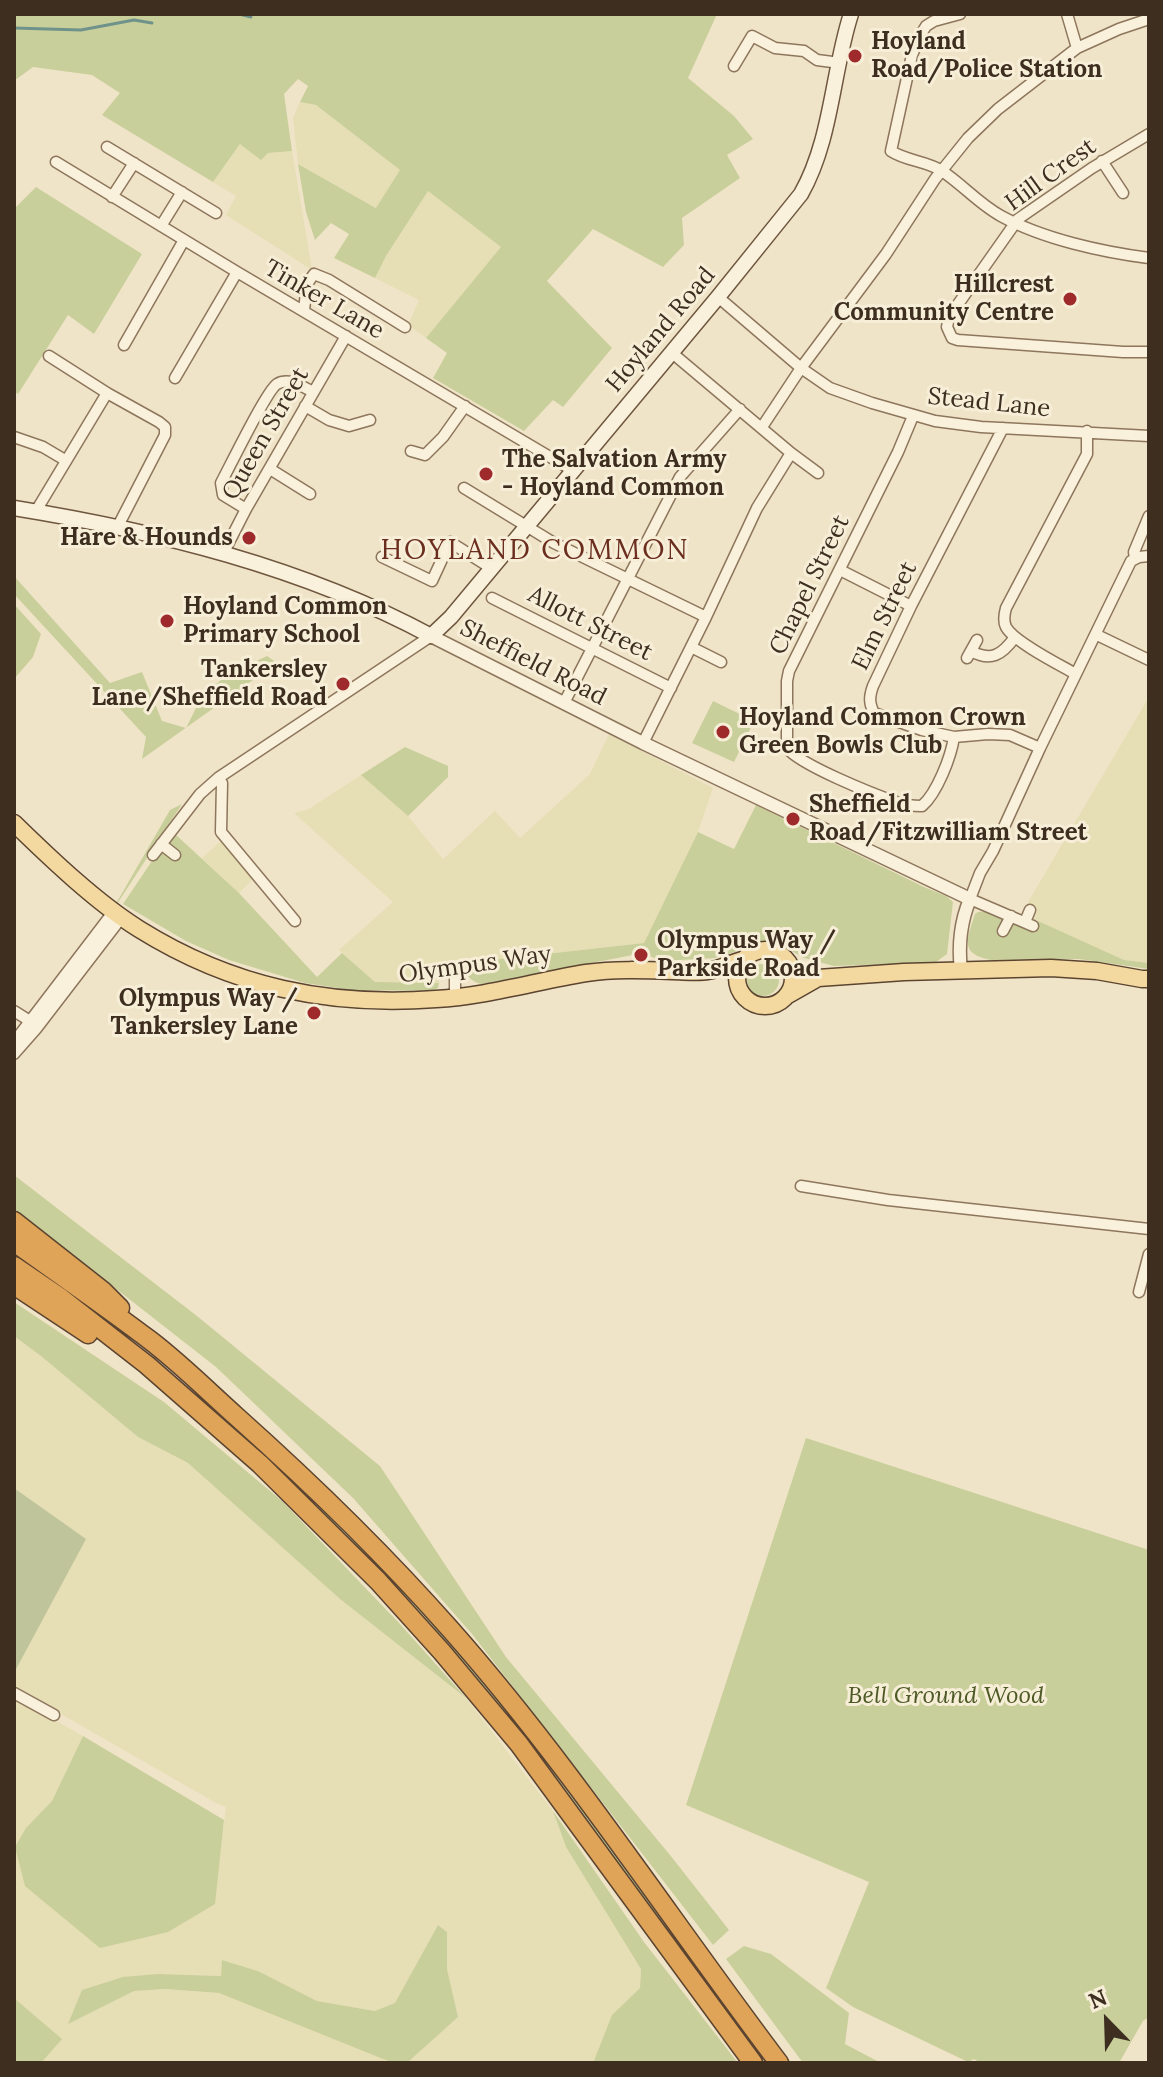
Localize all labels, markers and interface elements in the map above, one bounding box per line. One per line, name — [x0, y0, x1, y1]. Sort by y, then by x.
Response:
place label: Hoyland Road/Police Station — [871, 28, 1102, 84]
marker: Hoyland Road/Police Station — [846, 47, 864, 65]
street label: Hill Crest — [1000, 132, 1102, 218]
street label: Tinker Lane — [259, 254, 389, 346]
street label: Hoyland Road — [600, 262, 722, 398]
place label: Hillcrest Community Centre — [834, 271, 1054, 327]
marker: Hillcrest Community Centre — [1061, 290, 1079, 308]
street label: Queen Street — [216, 363, 316, 505]
street label: Stead Lane — [926, 382, 1052, 424]
place label: The Salvation Army - Hoyland Common — [502, 446, 727, 502]
marker: The Salvation Army - Hoyland Common — [477, 465, 495, 483]
street label: Chapel Street — [764, 510, 856, 660]
place label: Hare & Hounds — [60, 524, 233, 552]
marker: Hare & Hounds — [240, 529, 258, 547]
district label: HOYLAND COMMON — [380, 534, 690, 568]
street label: Elm Street — [846, 557, 924, 675]
street label: Allott Street — [523, 580, 657, 668]
place label: Hoyland Common Primary School — [183, 593, 387, 649]
marker: Hoyland Common Primary School — [158, 612, 176, 630]
street label: Sheffield Road — [455, 614, 611, 712]
place label: Tankersley Lane/Sheffield Road — [92, 656, 327, 712]
marker: Tankersley Lane/Sheffield Road — [334, 675, 352, 693]
place label: Hoyland Common Crown Green Bowls Club — [739, 704, 1026, 760]
marker: Hoyland Common Crown Green Bowls Club — [714, 723, 732, 741]
place label: Sheffield Road/Fitzwilliam Street — [809, 791, 1087, 847]
marker: Sheffield Road/Fitzwilliam Street — [784, 810, 802, 828]
place label: Olympus Way / Parkside Road — [657, 927, 836, 983]
street label: Olympus Way — [397, 940, 553, 990]
marker: Olympus Way / Parkside Road — [632, 946, 650, 964]
place label: Olympus Way / Tankersley Lane — [111, 985, 298, 1041]
marker: Olympus Way / Tankersley Lane — [305, 1004, 323, 1022]
park label: Bell Ground Wood — [848, 1682, 1044, 1710]
north arrow — [1067, 1981, 1147, 2061]
text: N — [1084, 1983, 1111, 2015]

